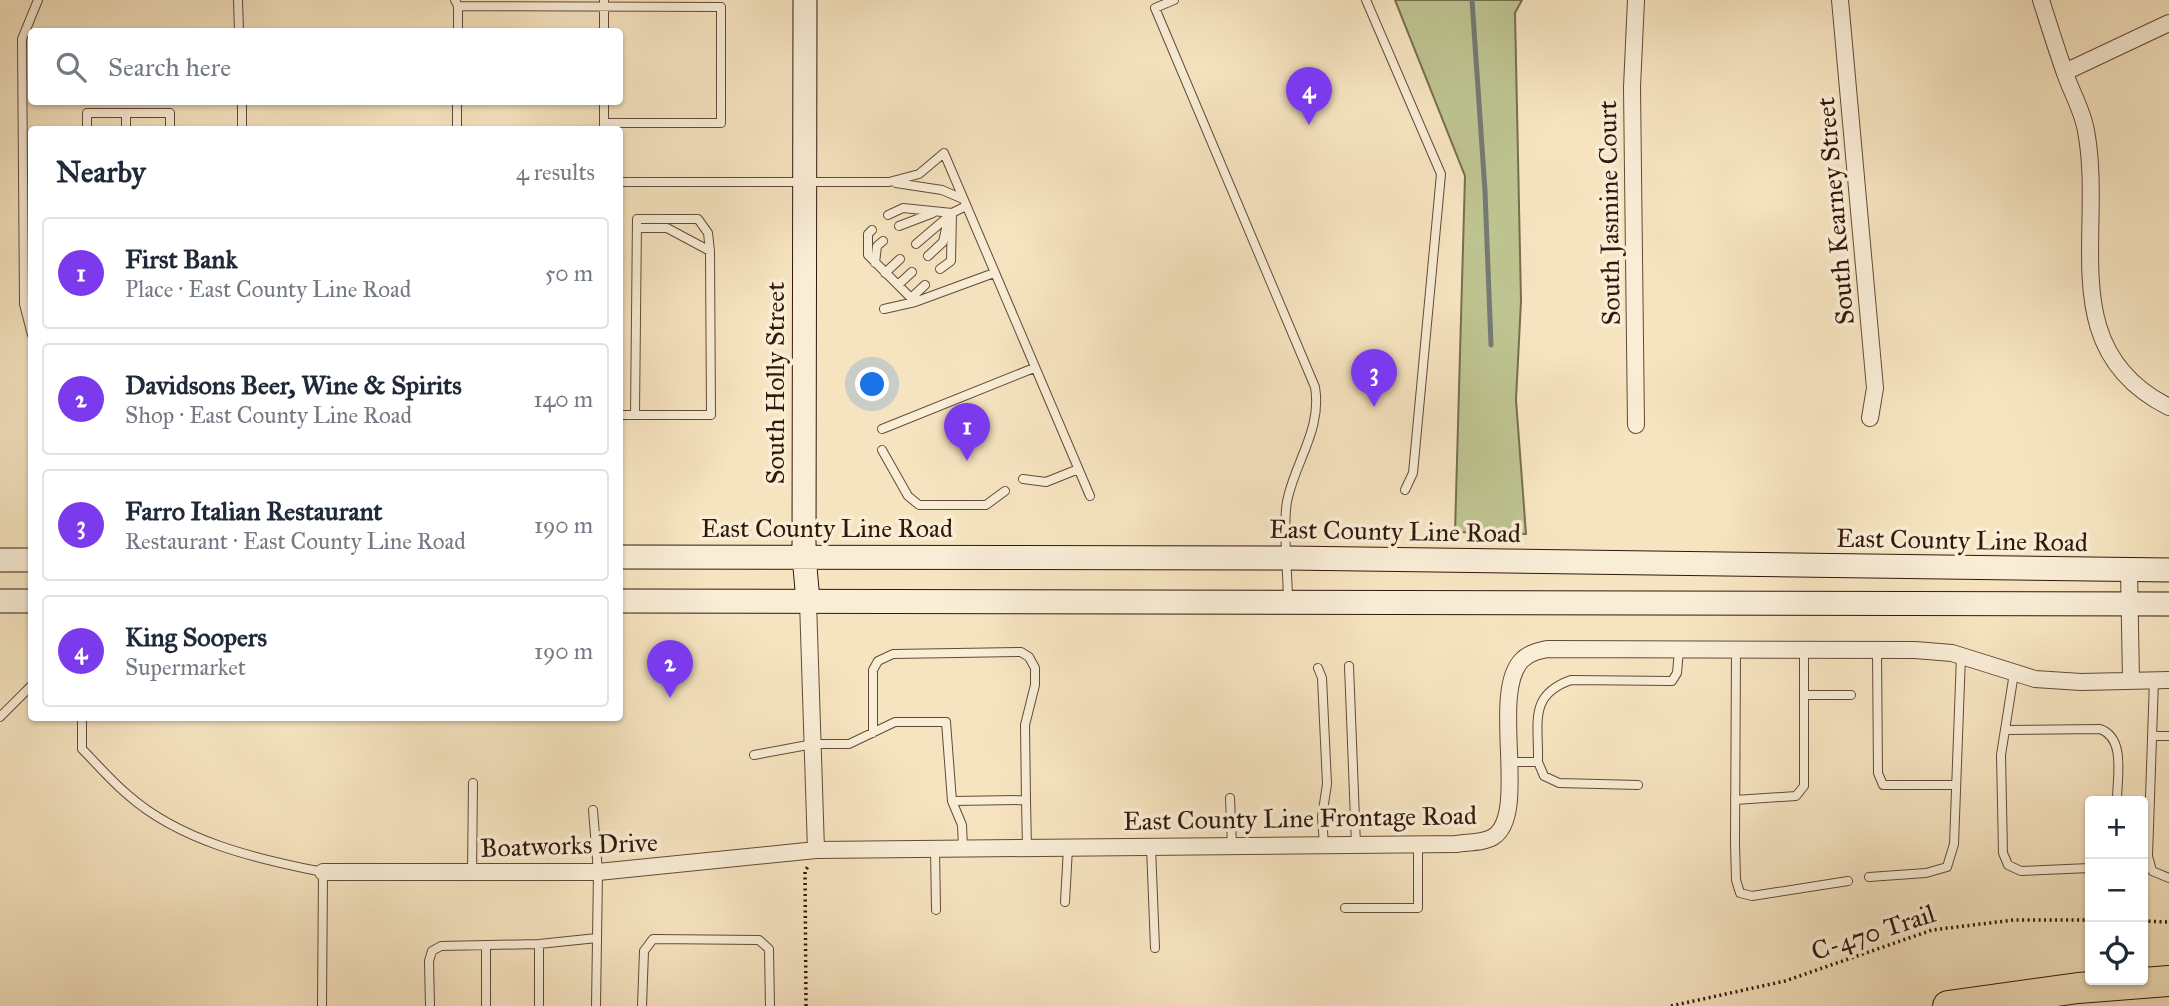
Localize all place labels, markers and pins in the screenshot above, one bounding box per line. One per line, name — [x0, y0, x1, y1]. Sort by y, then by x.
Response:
pin: 4 — [1286, 67, 1332, 125]
pin: 3 — [1351, 349, 1397, 407]
pin: 1 — [944, 403, 990, 461]
pin: 2 — [647, 640, 693, 698]

